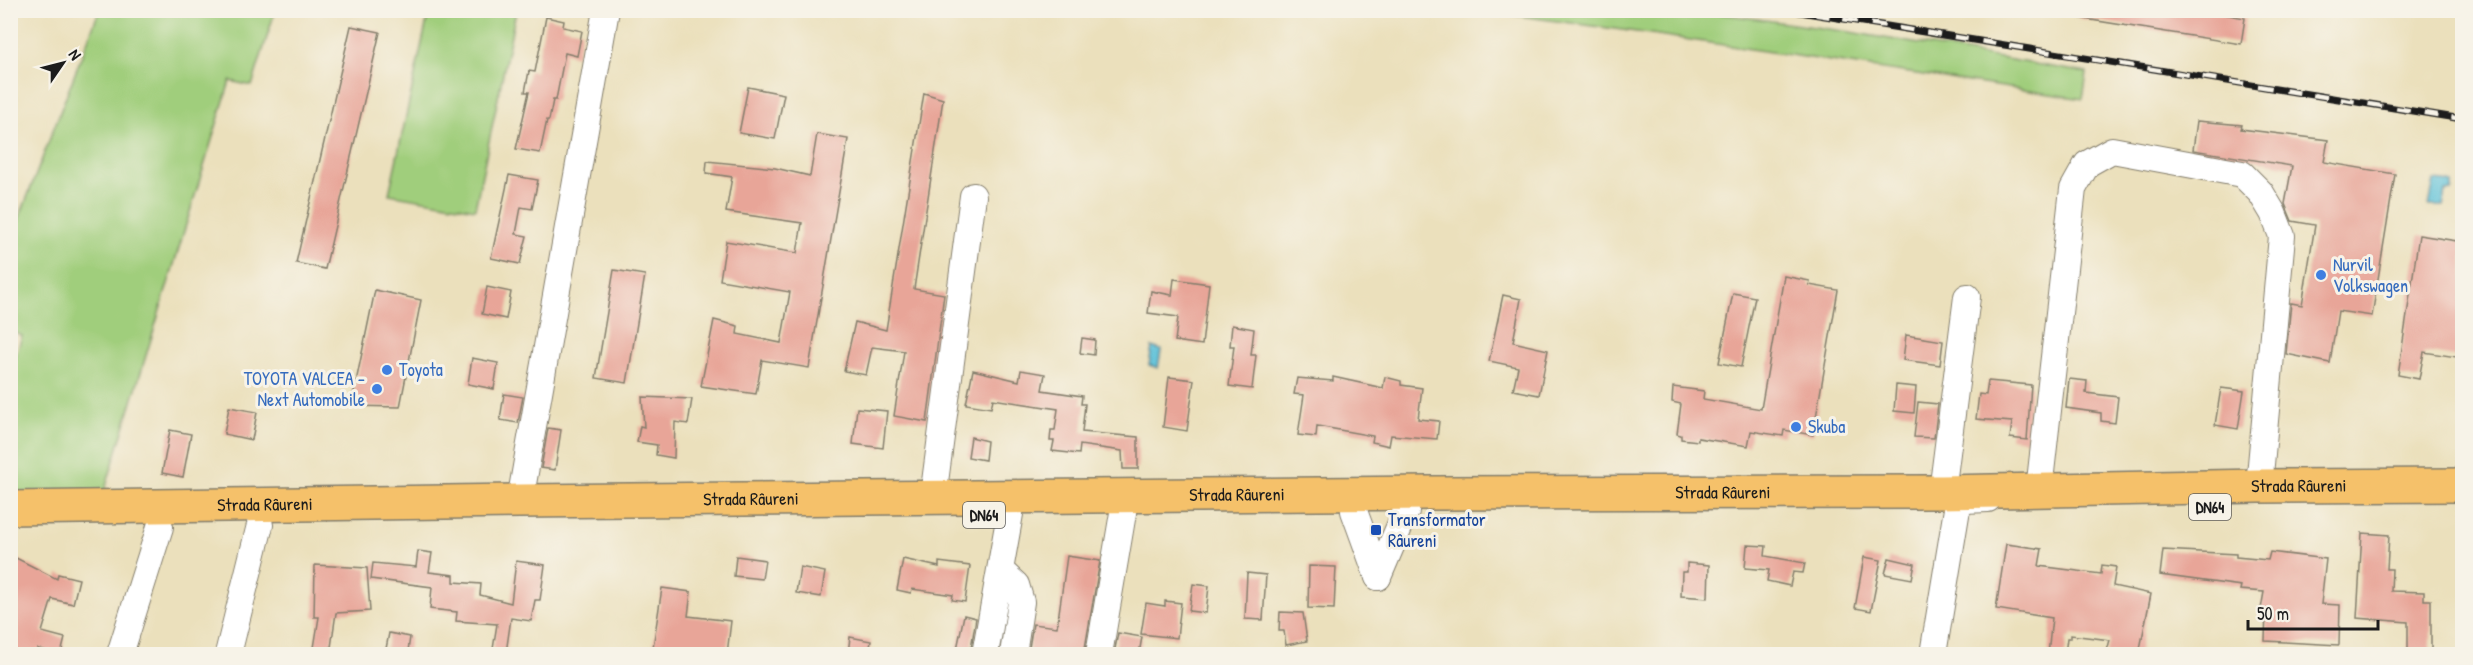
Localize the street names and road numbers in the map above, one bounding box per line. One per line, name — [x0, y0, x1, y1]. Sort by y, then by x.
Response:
street label: Strada Râureni — [2251, 473, 2347, 498]
street label: Strada Râureni — [1675, 479, 1771, 505]
street label: Strada Râureni — [1189, 481, 1285, 507]
street label: Strada Râureni — [703, 486, 799, 511]
street label: Strada Râureni — [217, 491, 313, 517]
road number: DN64 — [2189, 494, 2231, 520]
road number: DN64 — [963, 502, 1005, 528]

